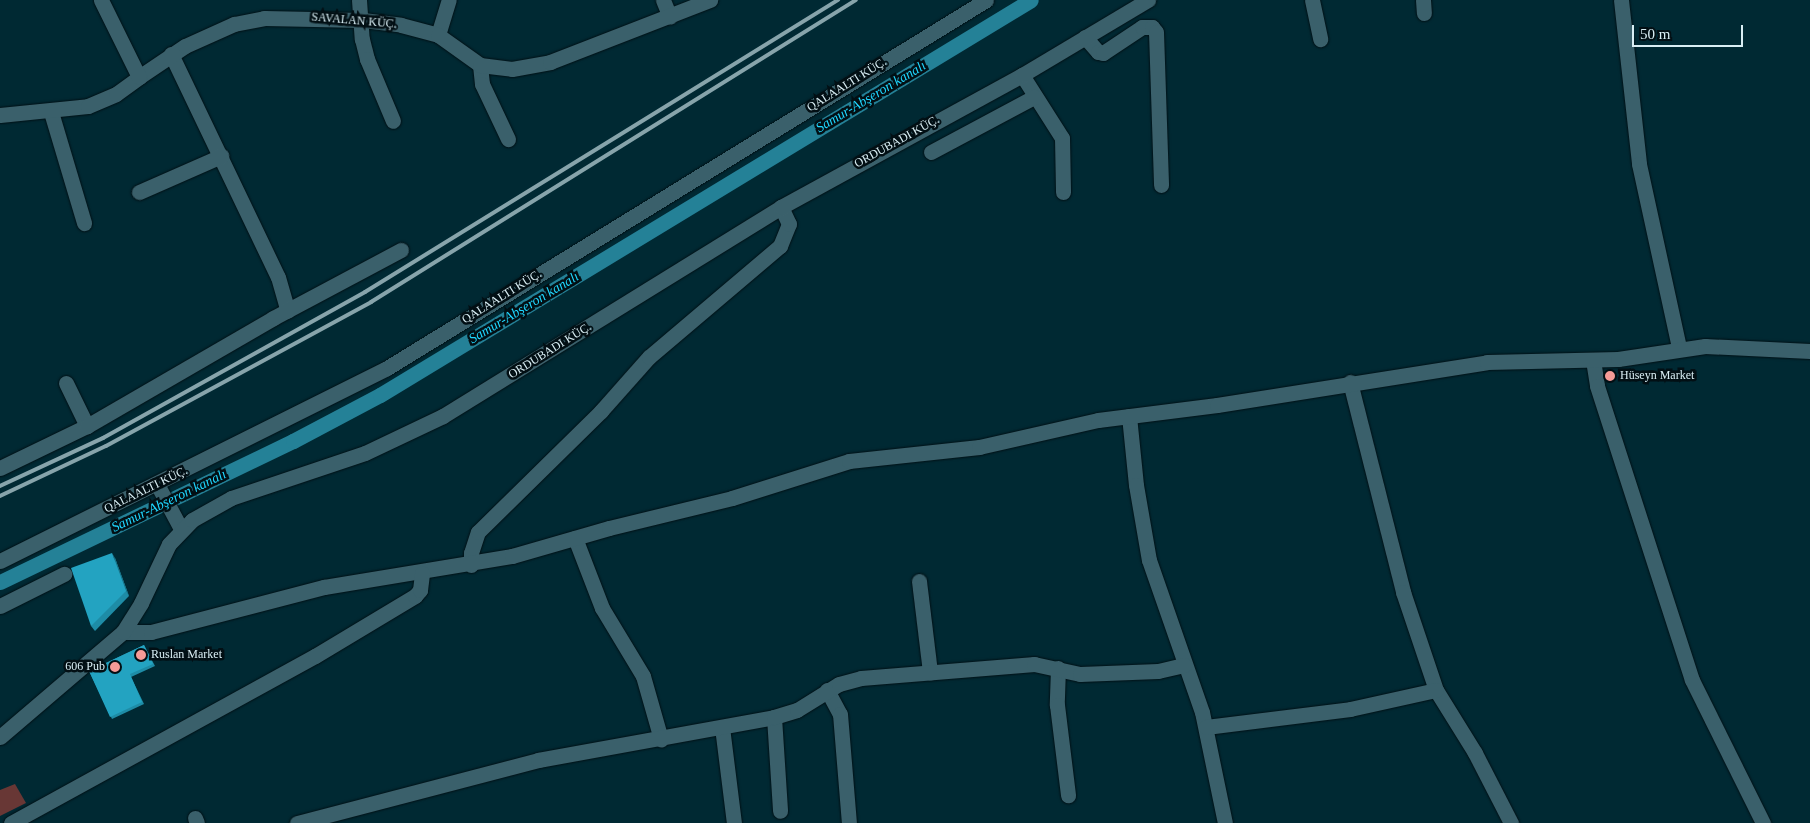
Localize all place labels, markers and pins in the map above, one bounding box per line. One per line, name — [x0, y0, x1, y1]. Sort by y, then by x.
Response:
place label: Hüseyn Market — [1620, 369, 1694, 383]
marker: Hüseyn Market — [1604, 370, 1616, 382]
place label: Ruslan Market — [151, 648, 222, 662]
marker: Ruslan Market — [135, 649, 147, 661]
place label: 606 Pub — [65, 660, 105, 674]
marker: 606 Pub — [109, 661, 121, 673]

